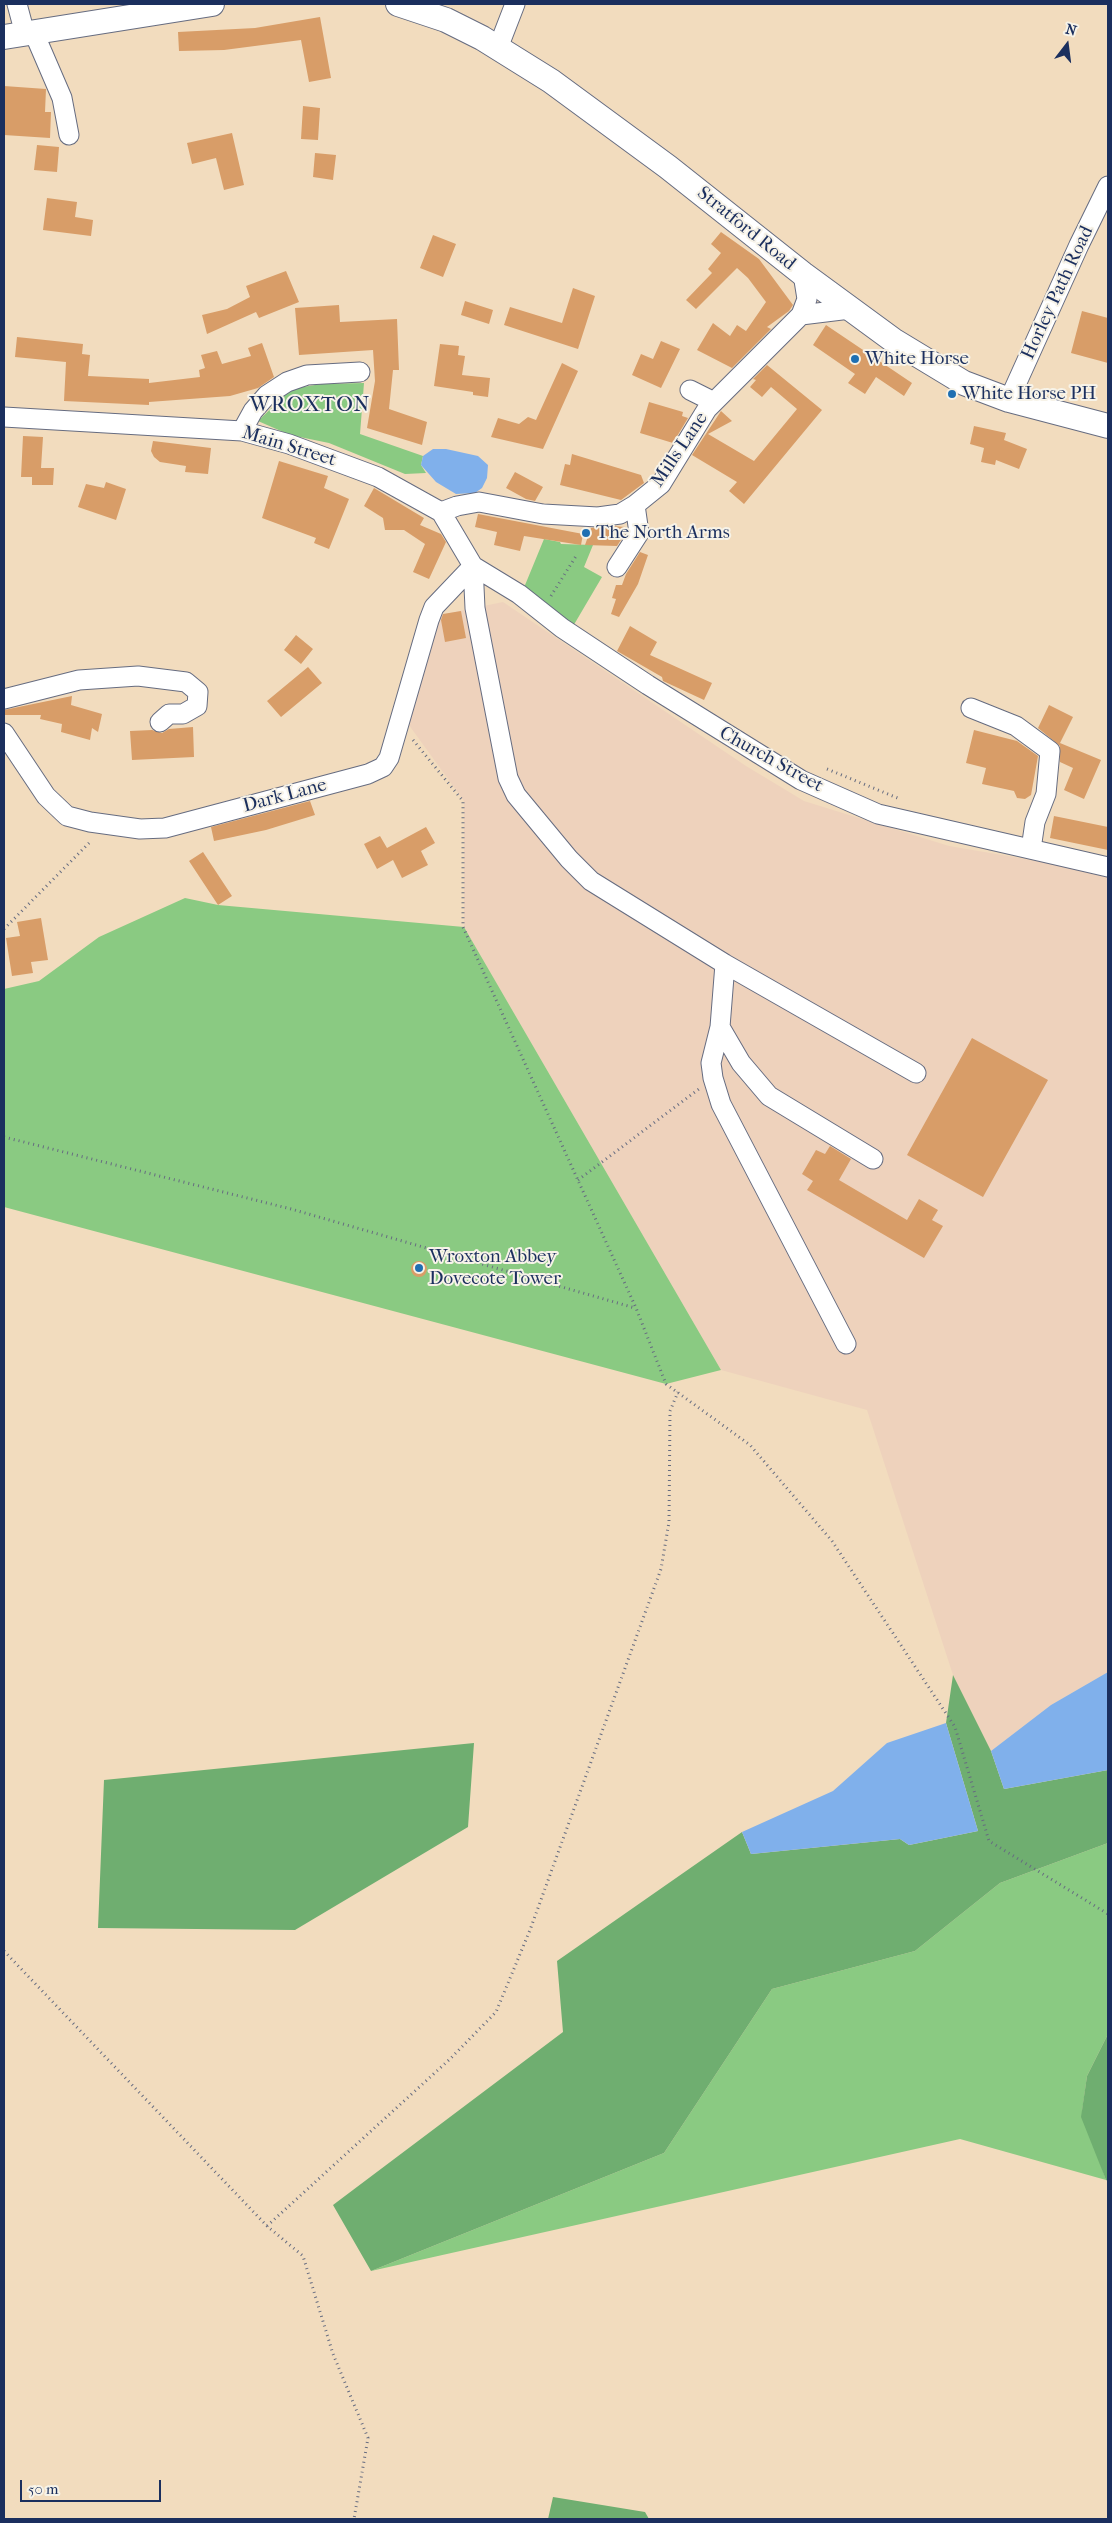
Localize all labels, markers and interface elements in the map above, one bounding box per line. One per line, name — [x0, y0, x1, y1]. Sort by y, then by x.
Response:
north arrow — [1042, 20, 1092, 70]
text: N — [1064, 20, 1078, 40]
street label: Stratford Road — [692, 182, 800, 276]
street label: Horley Path Road — [1017, 223, 1099, 363]
place label: White Horse — [865, 348, 969, 370]
marker: White Horse — [849, 353, 861, 365]
place label: White Horse PH — [962, 383, 1096, 405]
marker: White Horse PH — [946, 388, 958, 400]
district label: WROXTON — [249, 393, 371, 419]
street label: Mills Lane — [647, 408, 713, 492]
street label: Main Street — [239, 422, 339, 472]
place label: The North Arms — [596, 522, 730, 544]
marker: The North Arms — [580, 527, 592, 539]
street label: Church Street — [715, 722, 827, 798]
street label: Dark Lane — [241, 774, 329, 818]
place label: Wroxton Abbey Dovecote Tower — [429, 1246, 561, 1290]
marker: Wroxton Abbey Dovecote Tower — [413, 1262, 425, 1274]
scale bar — [22, 2470, 164, 2502]
text: 50 m — [28, 2480, 58, 2498]

